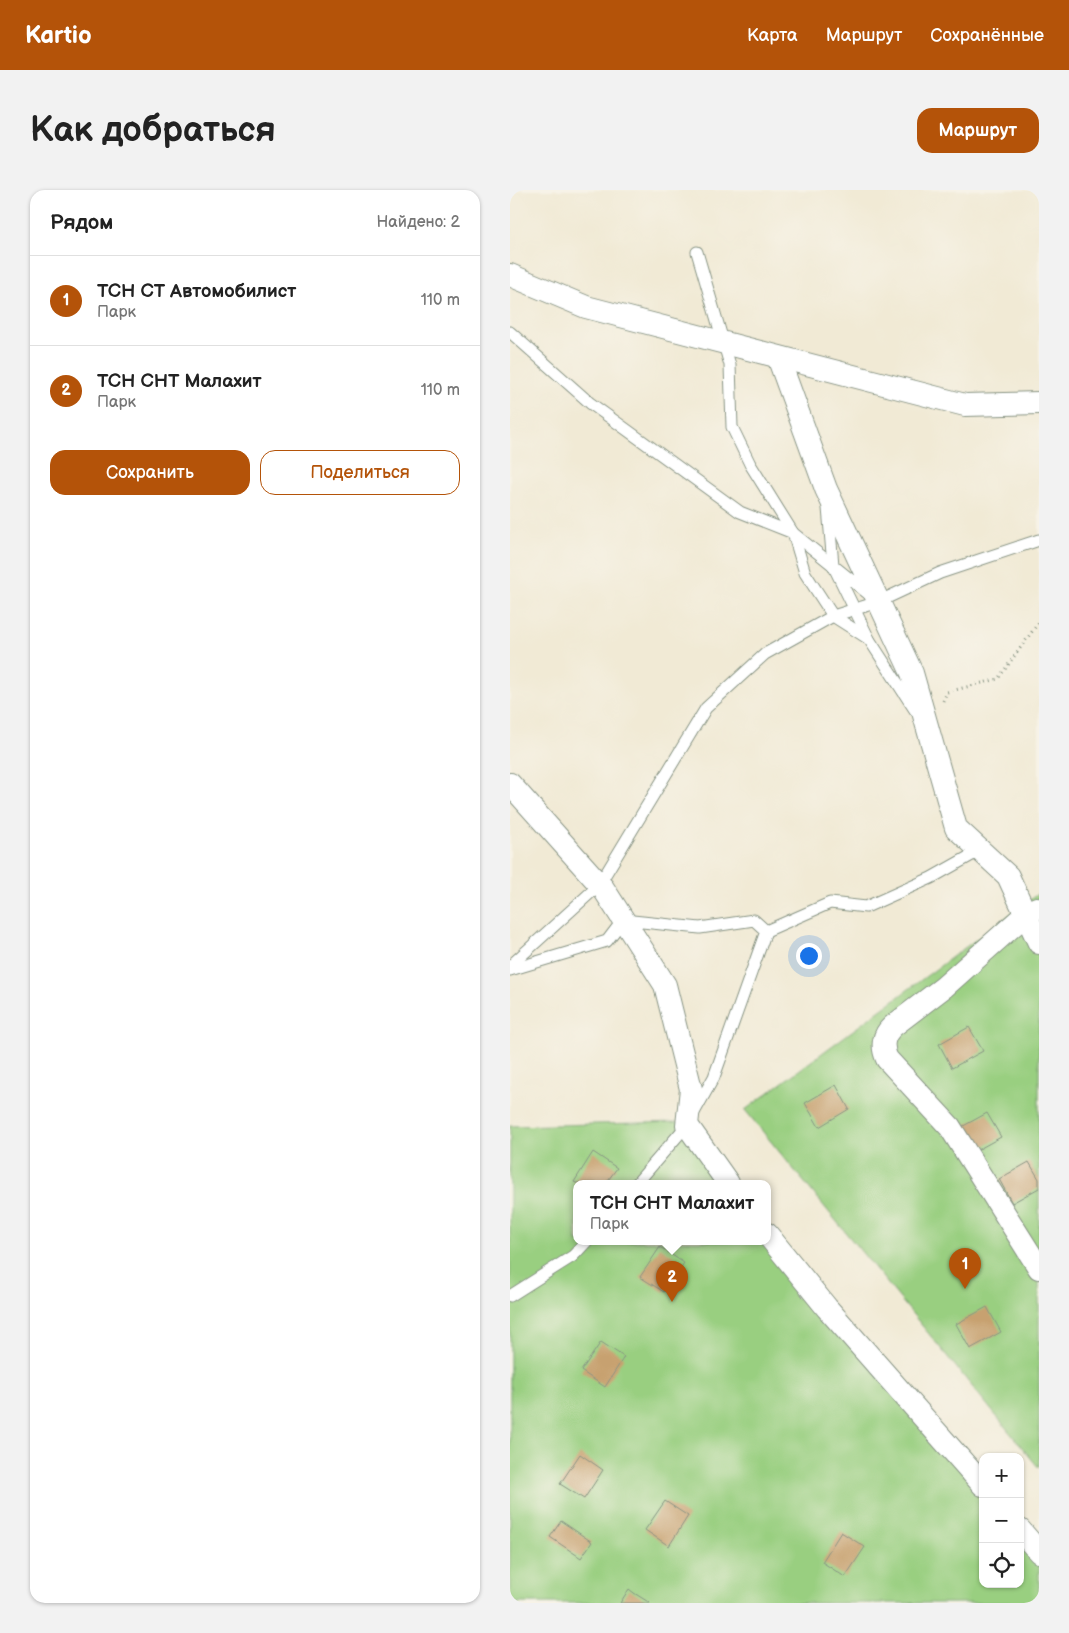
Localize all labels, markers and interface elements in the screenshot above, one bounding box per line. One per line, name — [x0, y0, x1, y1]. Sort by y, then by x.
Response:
text: Kartio — [25, 21, 92, 50]
text: Карта — [747, 25, 798, 46]
text: Маршрут — [826, 25, 902, 46]
text: Сохранённые — [930, 25, 1044, 46]
button: Маршрут — [917, 108, 1039, 153]
text: Как добраться — [30, 109, 276, 152]
text: Рядом — [50, 210, 113, 235]
text: Найдено: 2 — [376, 213, 460, 232]
text: ТСН СТ Автомобилист — [97, 280, 296, 303]
text: 1 — [63, 291, 69, 310]
text: 110 m — [421, 291, 460, 310]
text: Парк — [97, 303, 136, 322]
text: ТСН СНТ Малахит — [97, 370, 262, 393]
text: 2 — [61, 381, 71, 400]
text: 110 m — [421, 381, 460, 400]
text: Парк — [97, 393, 136, 412]
button: Сохранить — [50, 450, 250, 495]
button: Поделиться — [260, 450, 460, 495]
your location — [796, 943, 822, 969]
popup — [573, 1180, 771, 1245]
text: ТСН СНТ Малахит — [590, 1192, 754, 1215]
text: Парк — [590, 1215, 629, 1234]
pin: 1 — [949, 1248, 981, 1289]
pin: 2 — [656, 1261, 688, 1302]
map controls — [979, 1453, 1024, 1588]
button: + — [979, 1453, 1024, 1498]
button: − — [979, 1498, 1024, 1543]
button: locate — [979, 1543, 1024, 1588]

